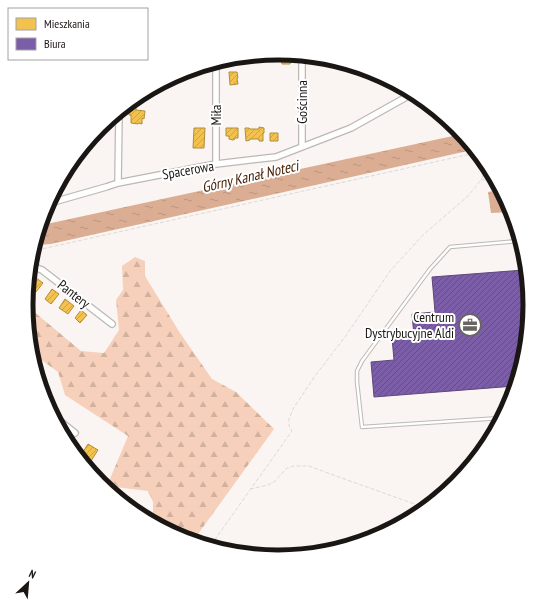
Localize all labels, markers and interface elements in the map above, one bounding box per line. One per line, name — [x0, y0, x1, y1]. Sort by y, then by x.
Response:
legend — [8, 8, 148, 60]
text: Mieszkania — [44, 16, 90, 31]
text: Biura — [44, 36, 66, 51]
street label: Gościnna — [293, 80, 311, 124]
street label: Miła — [207, 105, 225, 125]
water label: Górny Kanał Noteci — [200, 155, 302, 196]
street label: Spacerowa — [161, 157, 215, 183]
street label: Pantery — [54, 276, 94, 313]
place label: Centrum Dystrybucyjne Aldi — [365, 308, 454, 342]
office icon: Centrum Dystrybucyjne Aldi — [457, 312, 483, 338]
north arrow — [8, 563, 48, 603]
text: N — [27, 566, 38, 582]

